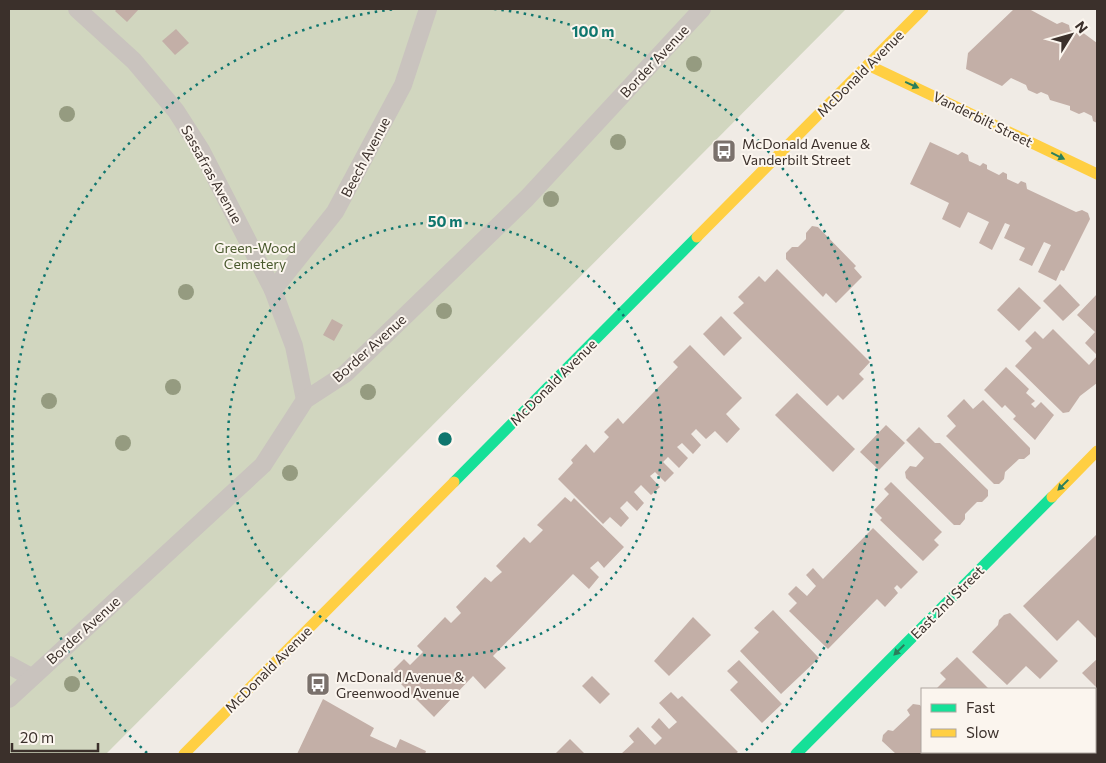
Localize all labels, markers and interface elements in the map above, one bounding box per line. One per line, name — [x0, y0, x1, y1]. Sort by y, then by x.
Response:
north arrow — [1046, 10, 1096, 60]
text: N — [1072, 18, 1092, 36]
street label: Border Avenue — [616, 21, 692, 101]
text: 100 m — [572, 22, 614, 40]
street label: McDonald Avenue — [813, 26, 907, 120]
one-way arrow — [905, 81, 919, 89]
street label: Vanderbilt Street — [930, 88, 1036, 151]
street label: Beech Avenue — [337, 114, 393, 200]
street label: Sassafras Avenue — [178, 122, 246, 226]
place label: McDonald Avenue & Vanderbilt Street — [742, 135, 871, 168]
bus stop icon: McDonald Avenue & Vanderbilt Street — [711, 138, 737, 164]
one-way arrow — [1051, 151, 1066, 160]
text: 50 m — [428, 212, 462, 230]
park label: Green-Wood Cemetery — [214, 239, 296, 272]
street label: Border Avenue — [329, 311, 409, 385]
street label: McDonald Avenue — [506, 335, 600, 429]
centre of rings — [436, 430, 454, 448]
one-way arrow — [1057, 479, 1069, 491]
street label: East 2nd Street — [907, 562, 987, 642]
street label: Border Avenue — [43, 593, 123, 667]
street label: McDonald Avenue — [221, 622, 315, 716]
one-way arrow — [893, 644, 905, 656]
place label: McDonald Avenue & Greenwood Avenue — [336, 668, 465, 701]
bus stop icon: McDonald Avenue & Greenwood Avenue — [305, 671, 331, 697]
legend — [921, 688, 1096, 753]
text: Fast — [966, 698, 995, 716]
scale bar — [12, 720, 99, 752]
text: Slow — [966, 723, 999, 741]
text: 20 m — [20, 728, 54, 746]

